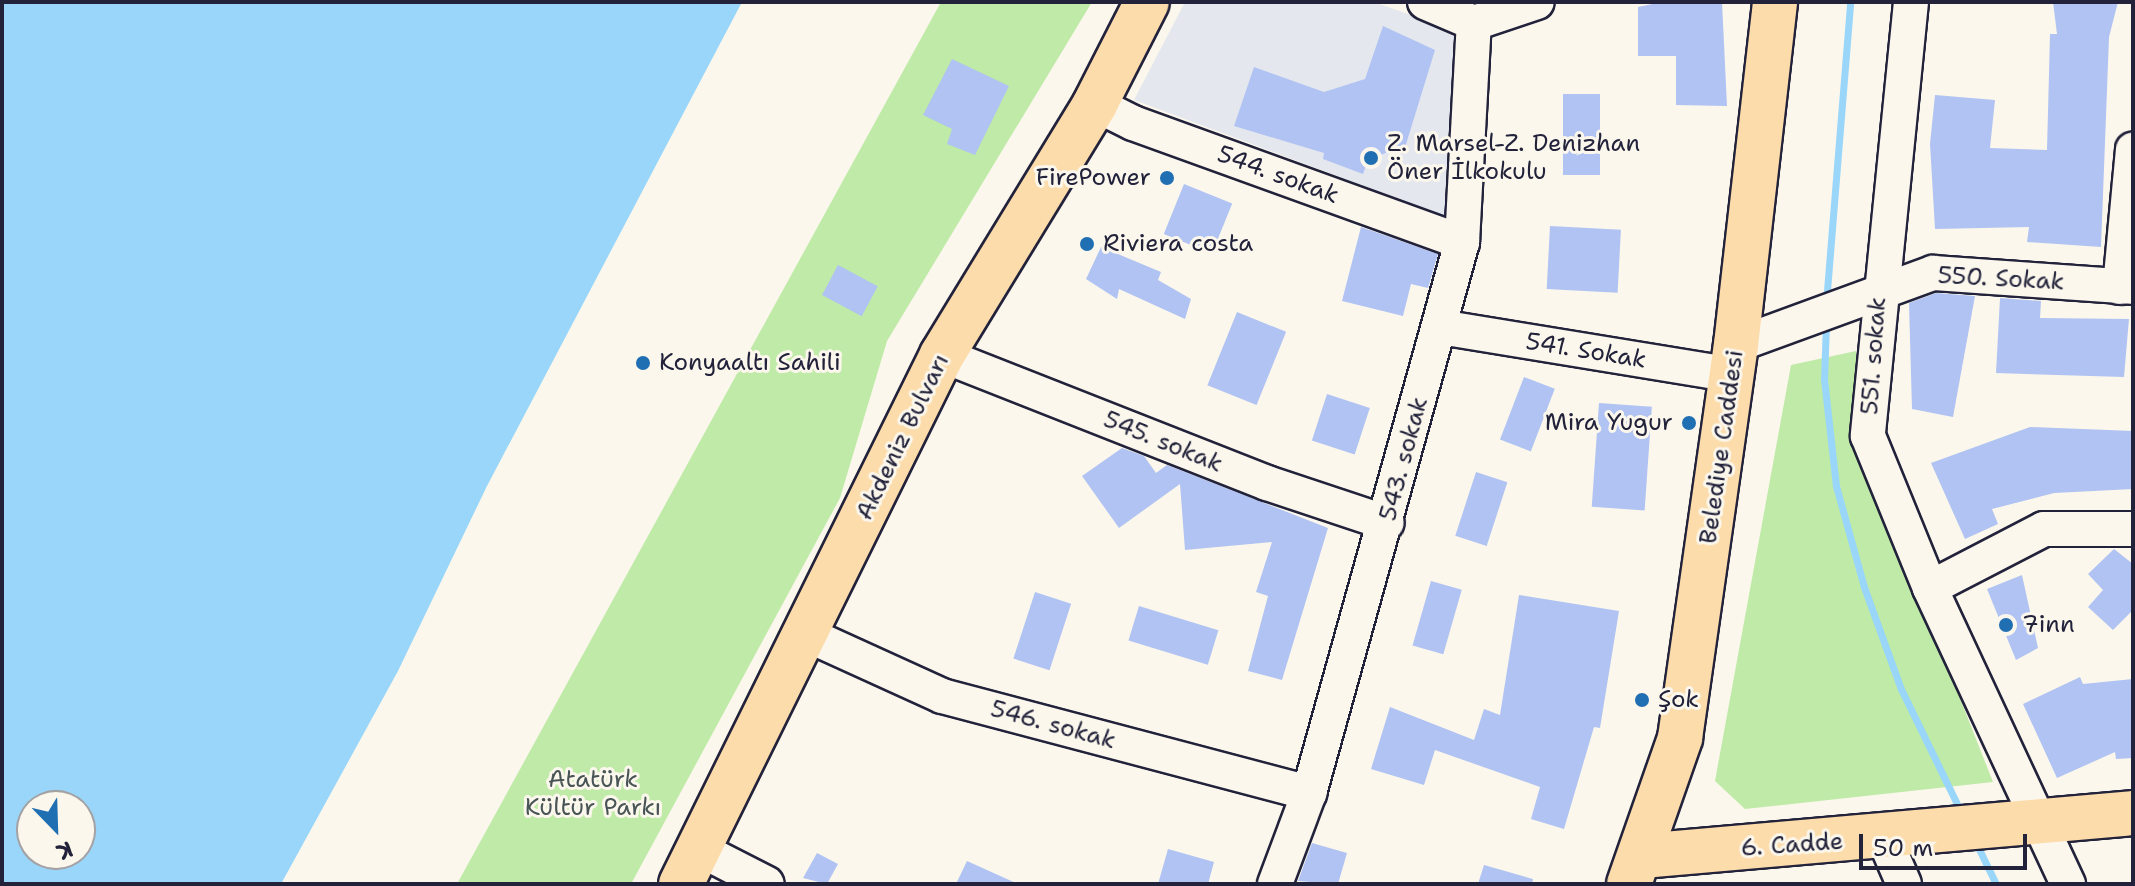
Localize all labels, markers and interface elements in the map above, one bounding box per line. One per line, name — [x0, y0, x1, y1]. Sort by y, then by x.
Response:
place label: Z. Marsel-Z. Denizhan Öner İlkokulu — [1387, 130, 1640, 186]
street label: 544. sokak — [1213, 140, 1343, 210]
marker: Z. Marsel-Z. Denizhan Öner İlkokulu — [1362, 149, 1380, 167]
place label: FirePower — [1036, 164, 1151, 192]
marker: FirePower — [1158, 169, 1176, 187]
place label: Riviera costa — [1103, 230, 1253, 258]
marker: Riviera costa — [1078, 235, 1096, 253]
street label: 550. Sokak — [1937, 261, 2065, 297]
street label: 551. sokak — [1856, 296, 1892, 416]
street label: 541. Sokak — [1524, 327, 1648, 375]
street label: Belediye Caddesi — [1694, 348, 1750, 546]
place label: Konyaaltı Sahili — [659, 349, 841, 377]
street label: Akdeniz Bulvarı — [850, 349, 956, 525]
marker: Konyaaltı Sahili — [634, 354, 652, 372]
street label: 543. sokak — [1374, 394, 1434, 524]
street label: 545. sokak — [1099, 405, 1227, 479]
place label: Mira Yugur — [1545, 409, 1673, 437]
marker: Mira Yugur — [1680, 414, 1698, 432]
place label: 7inn — [2022, 611, 2075, 639]
marker: 7inn — [1997, 616, 2015, 634]
place label: Şok — [1658, 686, 1699, 714]
marker: Şok — [1633, 691, 1651, 709]
street label: 546. sokak — [987, 694, 1119, 756]
park label: Atatürk Kültür Parkı — [525, 766, 661, 822]
north arrow — [16, 790, 96, 870]
scale bar — [1863, 818, 2031, 868]
street label: 6. Cadde — [1740, 827, 1844, 863]
text: 50 m — [1873, 832, 1933, 864]
text: K — [52, 834, 77, 867]

